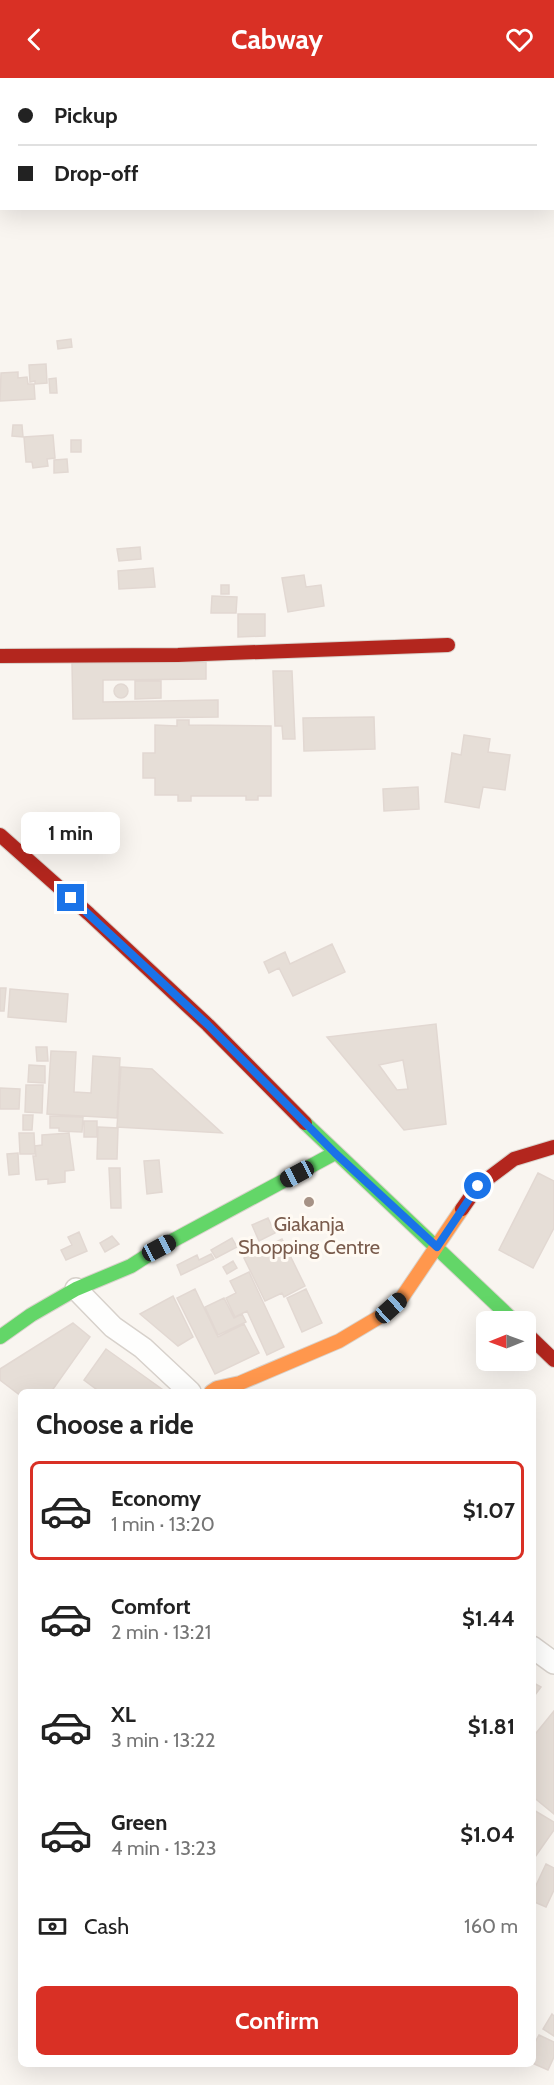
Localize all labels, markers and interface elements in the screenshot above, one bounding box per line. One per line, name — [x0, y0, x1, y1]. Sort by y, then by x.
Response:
icon: back — [18, 23, 51, 56]
text: Cabway — [231, 23, 323, 56]
icon: heart — [503, 23, 536, 56]
text: Pickup — [54, 102, 118, 129]
text: Drop-off — [54, 160, 138, 187]
callout: 1 min — [22, 811, 121, 853]
text: 1 min — [48, 821, 93, 845]
route end — [57, 884, 84, 911]
car — [277, 1158, 317, 1190]
route start — [464, 1172, 491, 1199]
marker: Giakanja Shopping Centre — [302, 1195, 316, 1209]
place label: Giakanja Shopping Centre — [238, 1212, 380, 1259]
car — [139, 1232, 179, 1264]
car — [372, 1289, 410, 1327]
north arrow — [476, 1311, 536, 1371]
map controls — [476, 1311, 536, 1371]
text: Choose a ride — [36, 1408, 194, 1441]
icon: car — [39, 1484, 93, 1538]
text: Economy — [111, 1485, 201, 1512]
text: $1.07 — [463, 1497, 515, 1524]
text: 1 min · 13:20 — [111, 1512, 215, 1536]
icon: car — [39, 1592, 93, 1646]
text: Comfort — [111, 1593, 190, 1620]
text: $1.44 — [462, 1605, 515, 1632]
text: 2 min · 13:21 — [111, 1620, 211, 1644]
icon: car — [39, 1700, 93, 1754]
text: XL — [111, 1701, 136, 1728]
text: $1.81 — [468, 1713, 515, 1740]
text: 3 min · 13:22 — [111, 1728, 216, 1752]
icon: car — [39, 1808, 93, 1862]
text: Green — [111, 1809, 167, 1836]
text: $1.04 — [460, 1821, 515, 1848]
text: 4 min · 13:23 — [111, 1836, 217, 1860]
icon: cash — [36, 1910, 69, 1943]
text: Cash — [84, 1913, 129, 1940]
text: 160 m — [464, 1914, 518, 1938]
button: Confirm — [36, 1986, 518, 2055]

